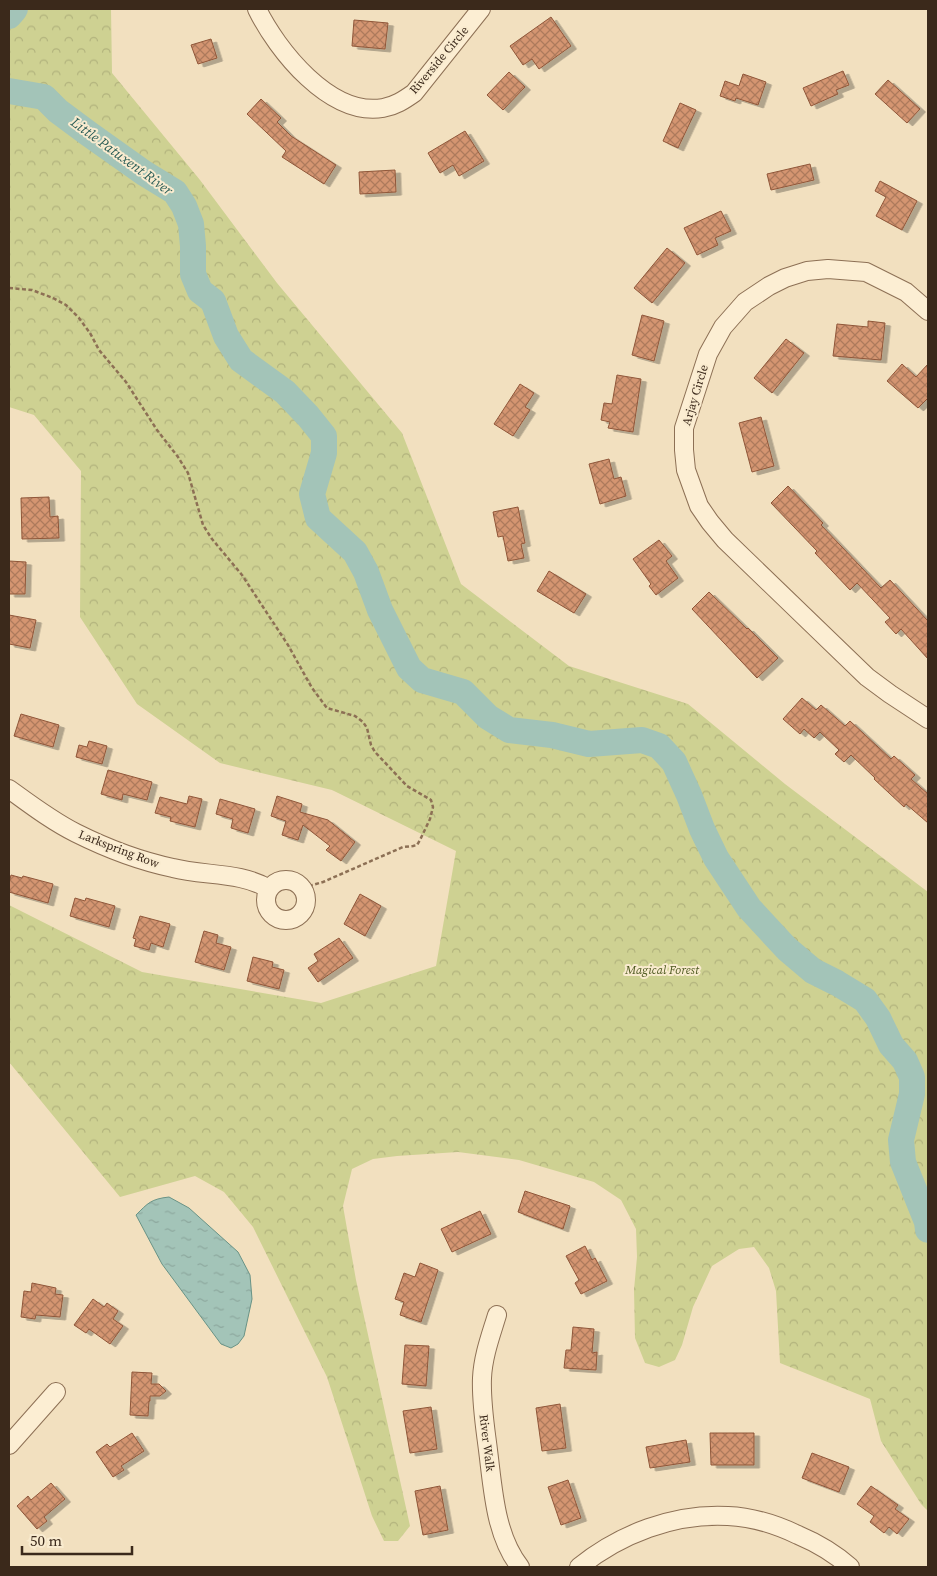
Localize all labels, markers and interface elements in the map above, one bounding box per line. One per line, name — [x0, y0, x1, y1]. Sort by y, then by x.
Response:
street label: Riverside Circle — [406, 23, 472, 97]
water label: Little Patuxent River — [66, 112, 177, 200]
street label: Arjay Circle — [678, 363, 712, 427]
street label: Larkspring Row — [76, 826, 162, 872]
park label: Magical Forest — [624, 962, 700, 978]
street label: River Walk — [476, 1413, 499, 1473]
scale bar — [22, 1524, 132, 1556]
text: 50 m — [30, 1530, 62, 1551]

